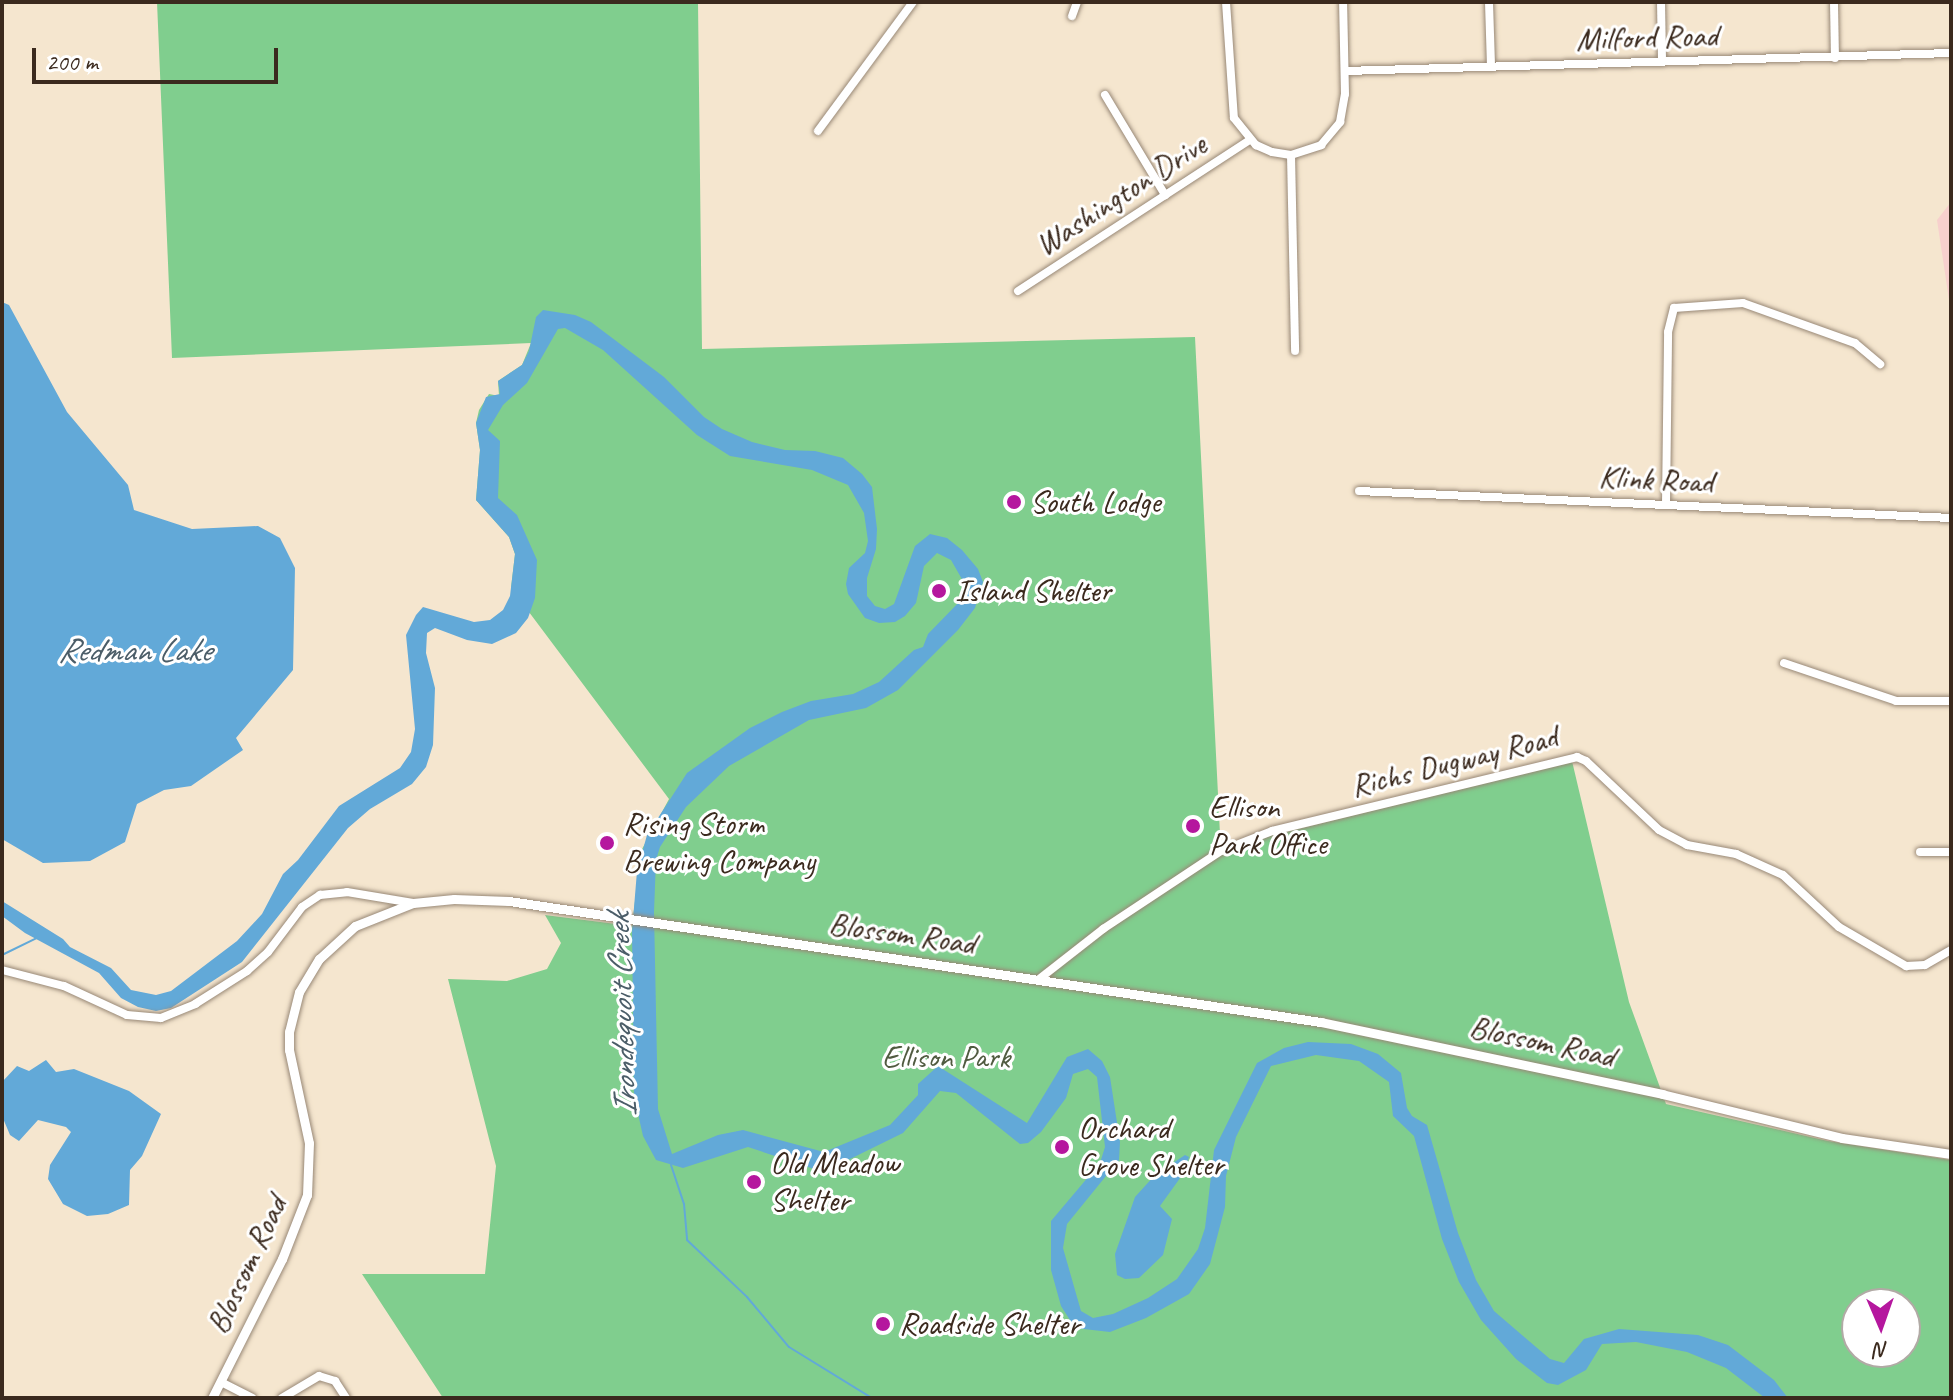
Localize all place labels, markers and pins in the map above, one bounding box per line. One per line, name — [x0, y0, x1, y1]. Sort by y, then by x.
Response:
place label: South Lodge — [1030, 483, 1160, 521]
marker: South Lodge — [1005, 493, 1023, 511]
place label: Island Shelter — [955, 572, 1112, 610]
marker: Island Shelter — [930, 582, 948, 600]
place label: Ellison Park Office — [1209, 789, 1326, 864]
place label: Rising Storm Brewing Company — [623, 806, 812, 881]
marker: Ellison Park Office — [1184, 817, 1202, 835]
marker: Rising Storm Brewing Company — [598, 834, 616, 852]
place label: Orchard Grove Shelter — [1078, 1110, 1224, 1185]
marker: Orchard Grove Shelter — [1053, 1138, 1071, 1156]
place label: Old Meadow Shelter — [770, 1145, 899, 1220]
marker: Old Meadow Shelter — [745, 1173, 763, 1191]
place label: Roadside Shelter — [899, 1305, 1080, 1343]
marker: Roadside Shelter — [874, 1315, 892, 1333]

